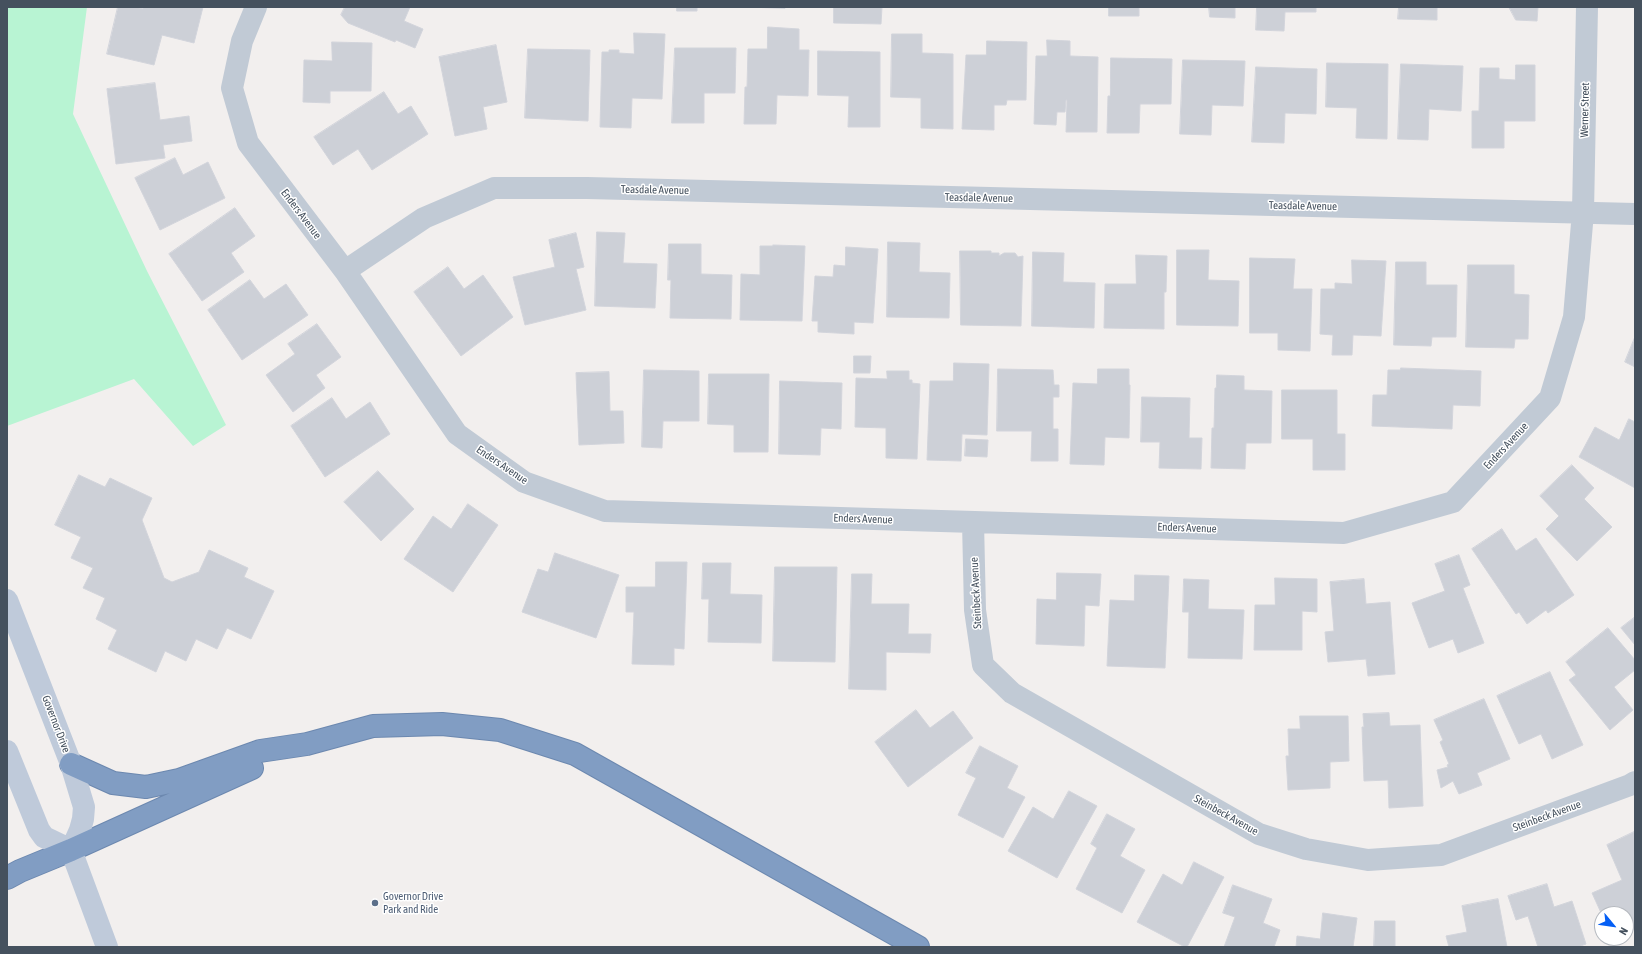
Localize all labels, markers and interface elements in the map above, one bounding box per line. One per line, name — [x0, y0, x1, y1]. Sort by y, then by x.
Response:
street label: Werner Street — [1578, 82, 1592, 138]
street label: Teasdale Avenue — [621, 183, 689, 197]
street label: Enders Avenue — [278, 186, 324, 242]
street label: Teasdale Avenue — [945, 191, 1013, 205]
street label: Teasdale Avenue — [1269, 199, 1337, 213]
street label: Enders Avenue — [1481, 420, 1531, 472]
street label: Enders Avenue — [474, 443, 530, 487]
street label: Enders Avenue — [833, 511, 893, 527]
street label: Enders Avenue — [1157, 520, 1217, 536]
street label: Steinbeck Avenue — [968, 557, 984, 629]
street label: Governor Drive — [39, 694, 73, 754]
street label: Steinbeck Avenue — [1192, 792, 1260, 838]
street label: Steinbeck Avenue — [1511, 798, 1583, 834]
place label: Governor Drive Park and Ride — [383, 890, 443, 916]
marker: Governor Drive Park and Ride — [370, 898, 380, 908]
north arrow — [1594, 906, 1634, 946]
text: N — [1617, 926, 1630, 937]

